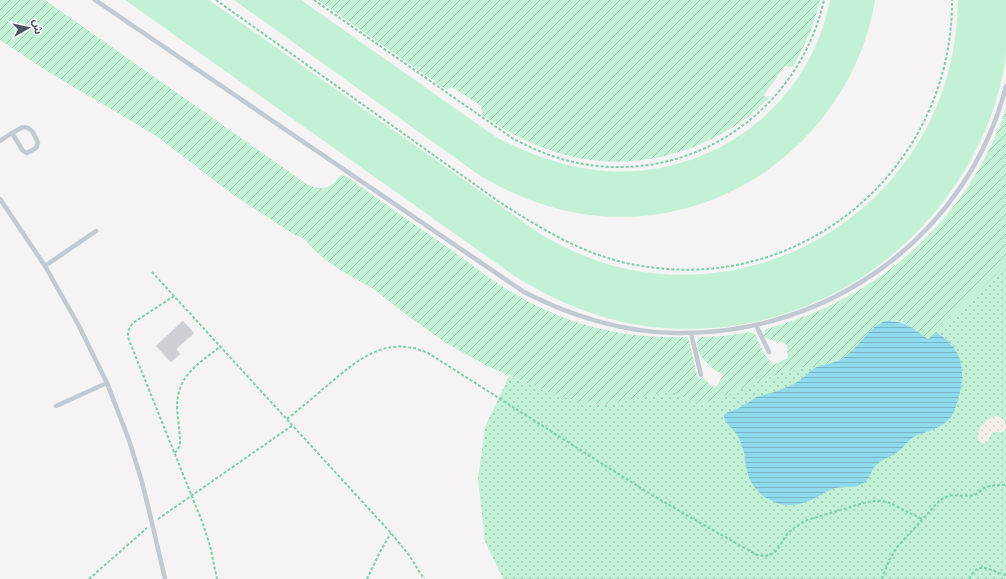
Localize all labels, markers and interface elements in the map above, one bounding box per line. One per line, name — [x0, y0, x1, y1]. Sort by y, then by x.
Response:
north arrow — [8, 8, 48, 48]
text: ش — [30, 18, 44, 35]

